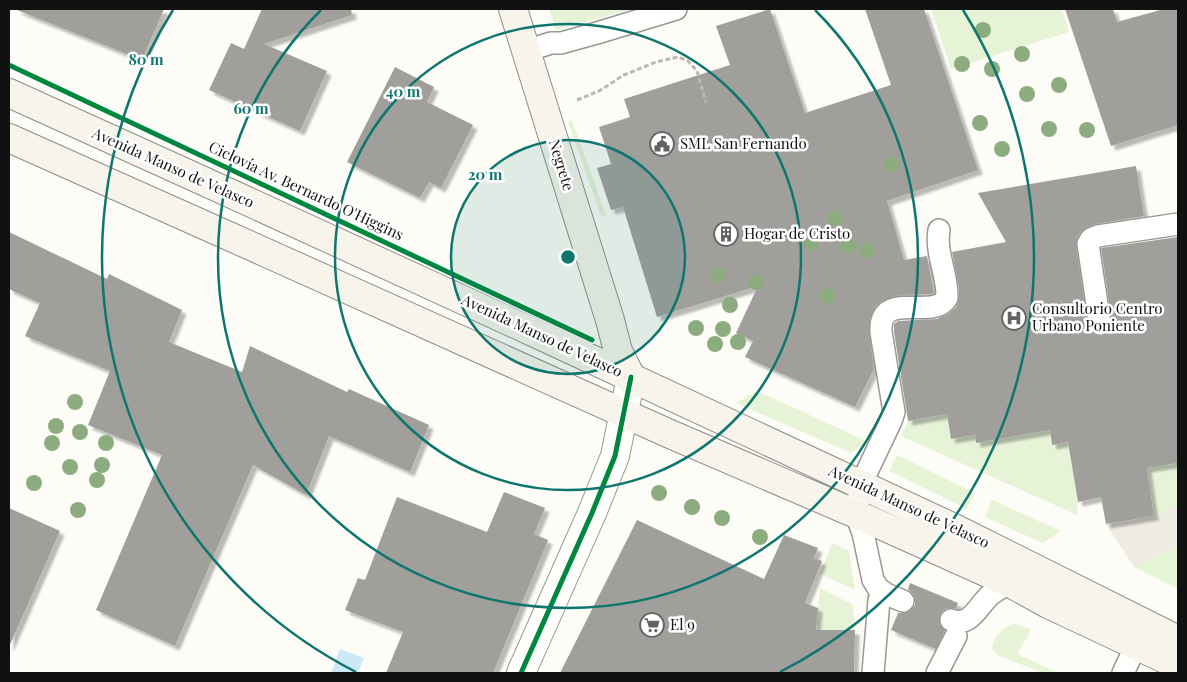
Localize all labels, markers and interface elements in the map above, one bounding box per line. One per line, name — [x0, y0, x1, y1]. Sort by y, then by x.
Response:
text: 80 m — [128, 49, 164, 69]
text: 40 m — [386, 81, 421, 101]
text: 60 m — [233, 98, 269, 118]
street label: Avenida Manso de Velasco — [88, 122, 257, 212]
public building icon: SML San Fernando — [649, 131, 675, 157]
place label: SML San Fernando — [680, 133, 807, 153]
street label: Ciclovía Av. Bernardo O'Higgins — [206, 136, 407, 244]
street label: Negrete — [545, 137, 579, 193]
text: 20 m — [468, 164, 503, 184]
building icon: Hogar de Cristo — [713, 221, 739, 247]
place label: Hogar de Cristo — [744, 223, 850, 243]
centre of rings — [559, 248, 577, 266]
street label: Avenida Manso de Velasco — [458, 289, 626, 381]
place label: Consultorio Centro Urbano Poniente — [1032, 298, 1163, 335]
hospital icon: Consultorio Centro Urbano Poniente — [1001, 305, 1027, 331]
street label: Avenida Manso de Velasco — [825, 460, 993, 552]
supermarket icon: El 9 — [639, 612, 665, 638]
place label: El 9 — [670, 614, 695, 634]

